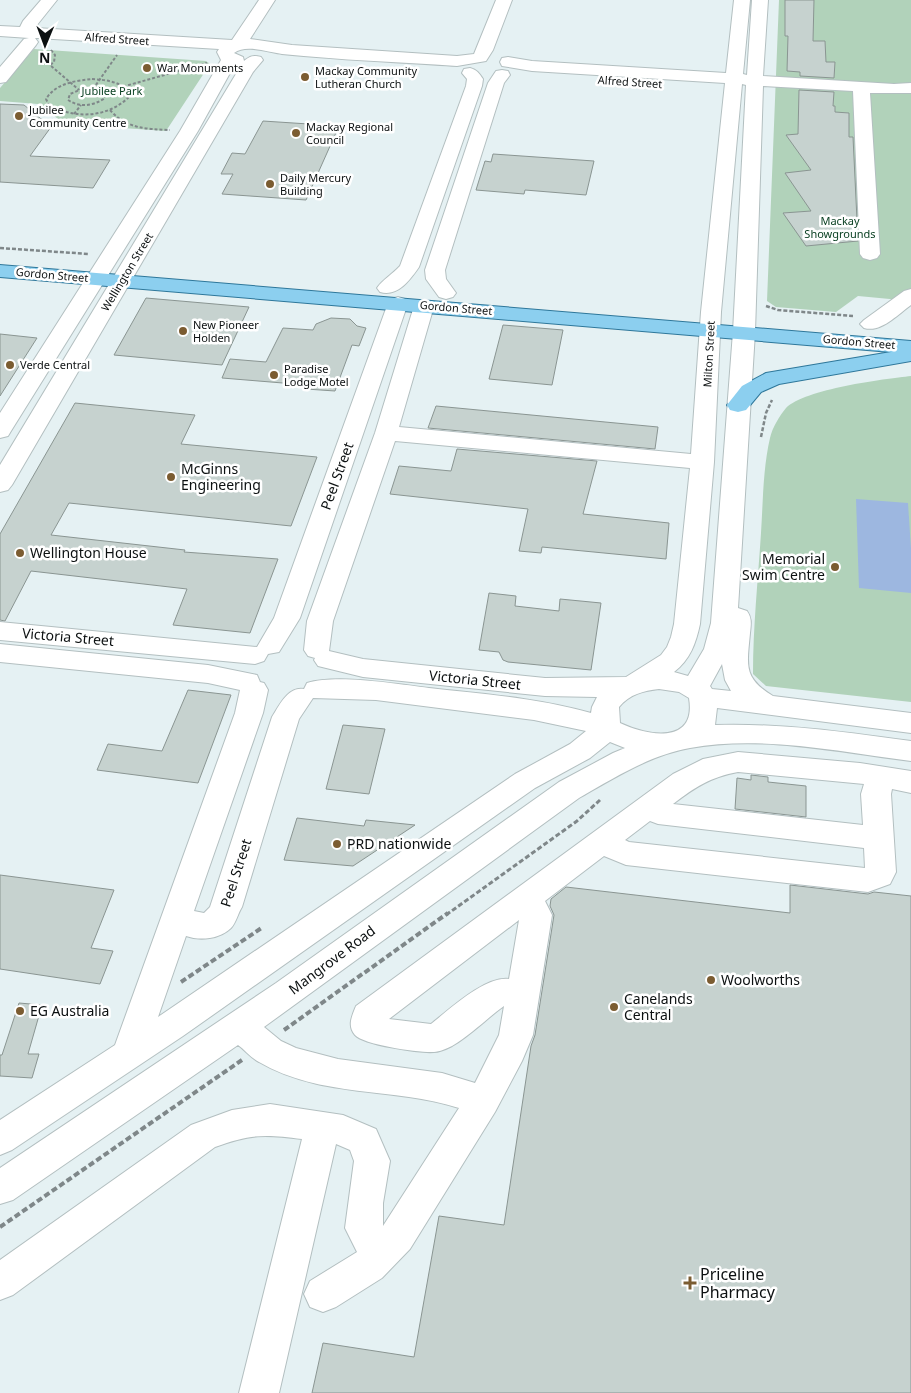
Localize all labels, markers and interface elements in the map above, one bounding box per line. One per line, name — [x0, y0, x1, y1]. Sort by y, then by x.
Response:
north arrow — [20, 20, 70, 70]
street label: Alfred Street — [84, 29, 150, 48]
text: N — [39, 49, 51, 68]
place label: War Monuments — [157, 60, 243, 75]
marker: War Monuments — [141, 62, 153, 74]
place label: Mackay Community Lutheran Church — [315, 63, 418, 91]
marker: Mackay Community Lutheran Church — [299, 71, 311, 83]
street label: Alfred Street — [597, 72, 663, 91]
park label: Jubilee Park — [81, 83, 142, 98]
place label: Jubilee Community Centre — [28, 102, 127, 130]
marker: Jubilee Community Centre — [13, 110, 25, 122]
place label: Mackay Regional Council — [306, 119, 393, 147]
marker: Mackay Regional Council — [290, 127, 302, 139]
place label: Daily Mercury Building — [280, 170, 351, 198]
marker: Daily Mercury Building — [264, 178, 276, 190]
park label: Mackay Showgrounds — [804, 213, 876, 241]
street label: Wellington Street — [97, 230, 156, 314]
street label: Gordon Street — [15, 264, 89, 285]
street label: Gordon Street — [419, 297, 493, 318]
place label: New Pioneer Holden — [193, 317, 259, 345]
street label: Milton Street — [699, 320, 718, 388]
marker: New Pioneer Holden — [177, 325, 189, 337]
street label: Gordon Street — [822, 331, 896, 352]
place label: Verde Central — [20, 357, 90, 372]
marker: Verde Central — [4, 359, 16, 371]
place label: Paradise Lodge Motel — [284, 361, 349, 389]
marker: Paradise Lodge Motel — [268, 369, 280, 381]
street label: Peel Street — [316, 439, 358, 512]
place label: McGinns Engineering — [181, 459, 261, 494]
marker: McGinns Engineering — [165, 471, 177, 483]
place label: Wellington House — [30, 543, 147, 562]
marker: Wellington House — [14, 547, 26, 559]
place label: Memorial Swim Centre — [742, 549, 825, 584]
marker: Memorial Swim Centre — [829, 561, 841, 573]
street label: Victoria Street — [21, 623, 115, 650]
street label: Victoria Street — [428, 665, 522, 694]
place label: PRD nationwide — [347, 834, 452, 853]
street label: Peel Street — [216, 836, 255, 909]
marker: PRD nationwide — [331, 838, 343, 850]
street label: Mangrove Road — [285, 921, 379, 998]
place label: Woolworths — [721, 970, 800, 989]
marker: Woolworths — [705, 974, 717, 986]
place label: Canelands Central — [624, 989, 693, 1024]
place label: EG Australia — [30, 1001, 109, 1020]
marker: Canelands Central — [608, 1001, 620, 1013]
marker: EG Australia — [14, 1005, 26, 1017]
place label: Priceline Pharmacy — [700, 1263, 776, 1303]
marker: Priceline Pharmacy — [684, 1277, 696, 1289]

